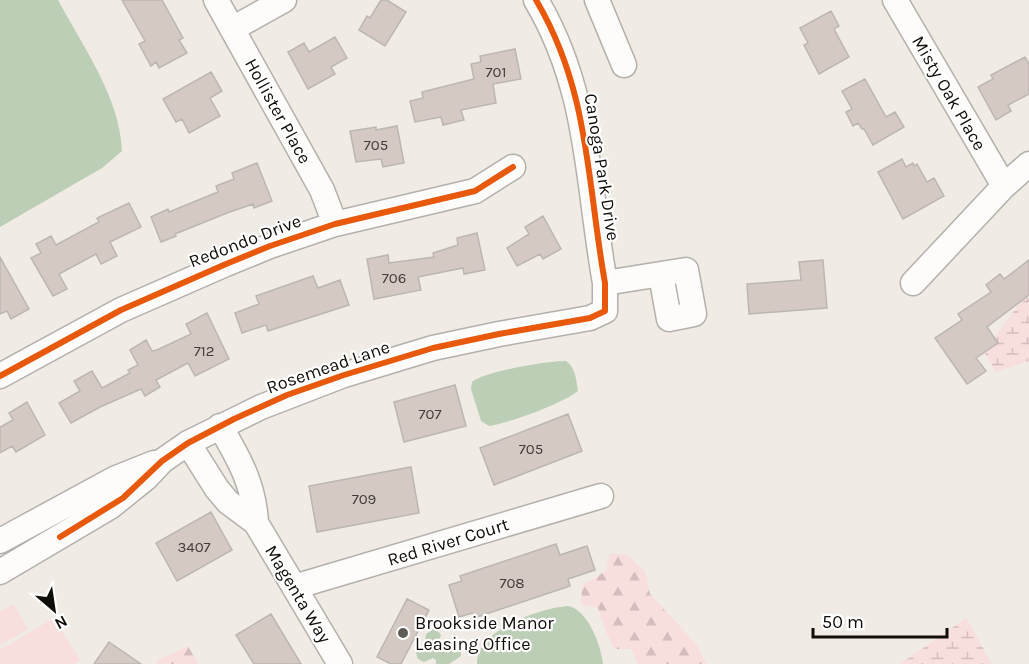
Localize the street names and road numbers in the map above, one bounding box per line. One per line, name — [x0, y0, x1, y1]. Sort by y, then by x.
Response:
street label: Misty Oak Place — [907, 32, 991, 154]
street label: Hollister Place — [240, 54, 316, 168]
street label: Canoga Park Drive — [579, 92, 625, 242]
street label: Redondo Drive — [186, 210, 304, 272]
street label: Rosemead Lane — [263, 336, 393, 398]
street label: Red River Court — [385, 513, 512, 571]
street label: Magenta Way — [260, 541, 336, 647]

